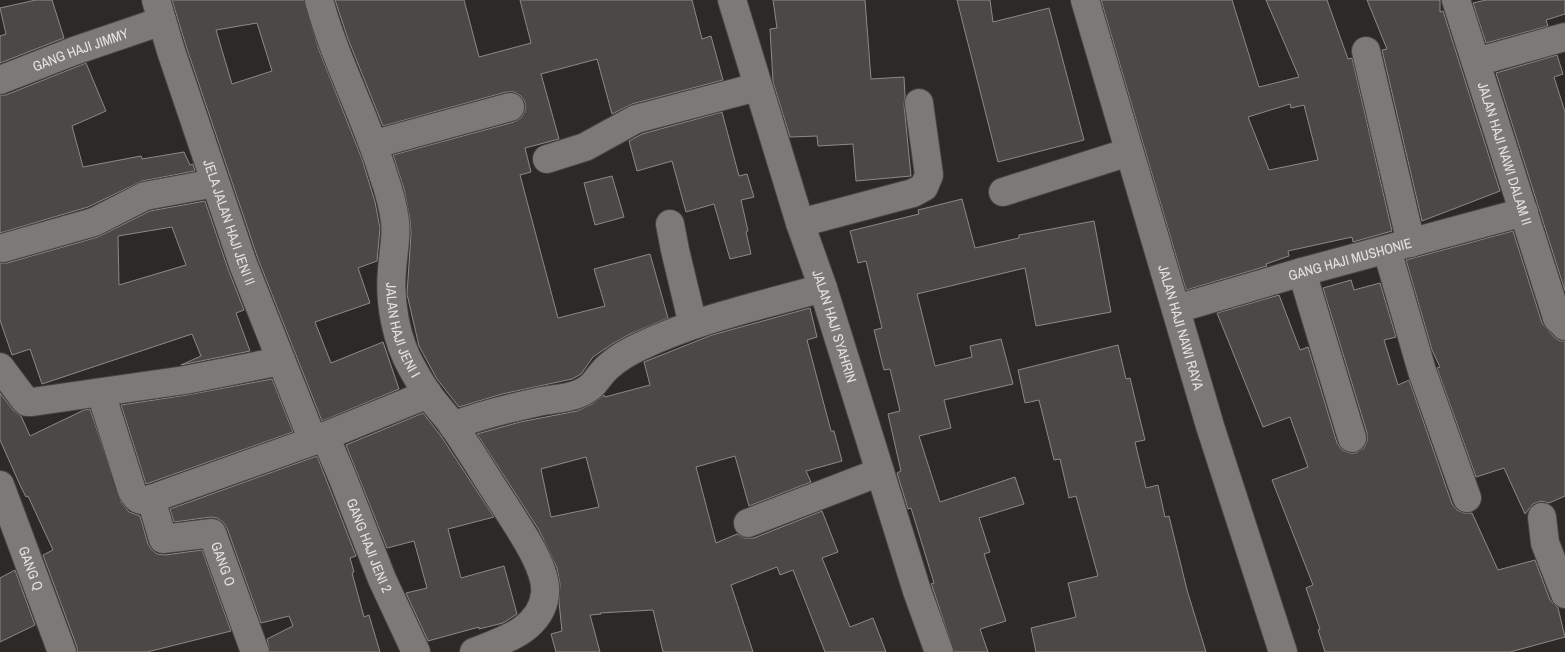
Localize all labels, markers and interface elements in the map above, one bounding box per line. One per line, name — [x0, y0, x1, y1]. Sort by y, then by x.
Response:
street label: GANG HAJI JIMMY — [30, 24, 131, 75]
street label: JALAN HAJI NAWI DALAM II — [1474, 80, 1536, 227]
street label: JELA JALAN HAJI JENI II — [199, 157, 259, 288]
street label: GANG HAJI MUSHONIE — [1286, 234, 1414, 285]
street label: JALAN HAJI NAWI RAYA — [1154, 263, 1208, 392]
street label: JALAN HAJI SYAHRIN — [808, 267, 861, 385]
street label: JALAN HAJI JENI I — [382, 282, 424, 381]
street label: GANG HAJI JENI 2 — [343, 496, 396, 595]
street label: GANG O — [207, 539, 239, 589]
street label: GANG Q — [15, 544, 47, 593]

